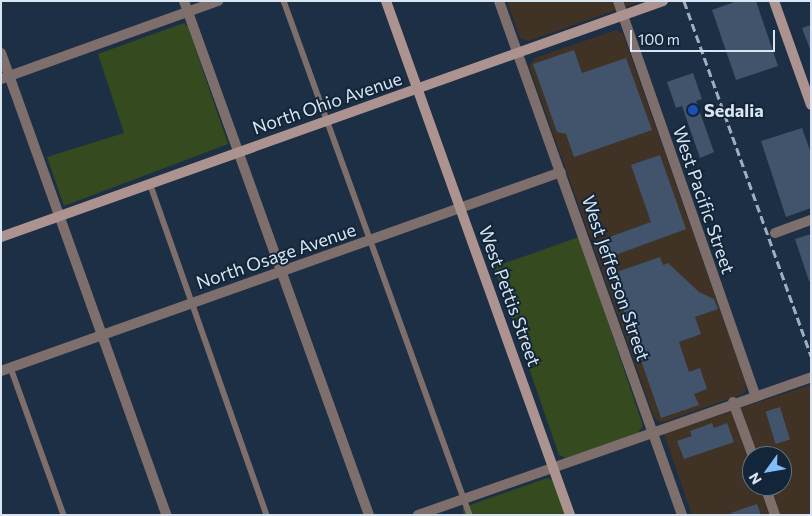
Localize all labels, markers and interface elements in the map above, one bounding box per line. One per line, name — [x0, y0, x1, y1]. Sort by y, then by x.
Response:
scale bar — [632, 20, 777, 52]
text: 100 m — [638, 30, 680, 48]
street label: North Ohio Avenue — [249, 67, 405, 139]
place label: Sedalia — [704, 99, 764, 121]
marker: Sedalia — [686, 103, 700, 117]
street label: West Pacific Street — [669, 123, 739, 277]
street label: West Jefferson Street — [578, 192, 654, 364]
street label: North Osage Avenue — [193, 219, 359, 293]
street label: West Pettis Street — [475, 223, 545, 369]
north arrow — [742, 446, 792, 496]
text: N — [745, 470, 765, 488]

